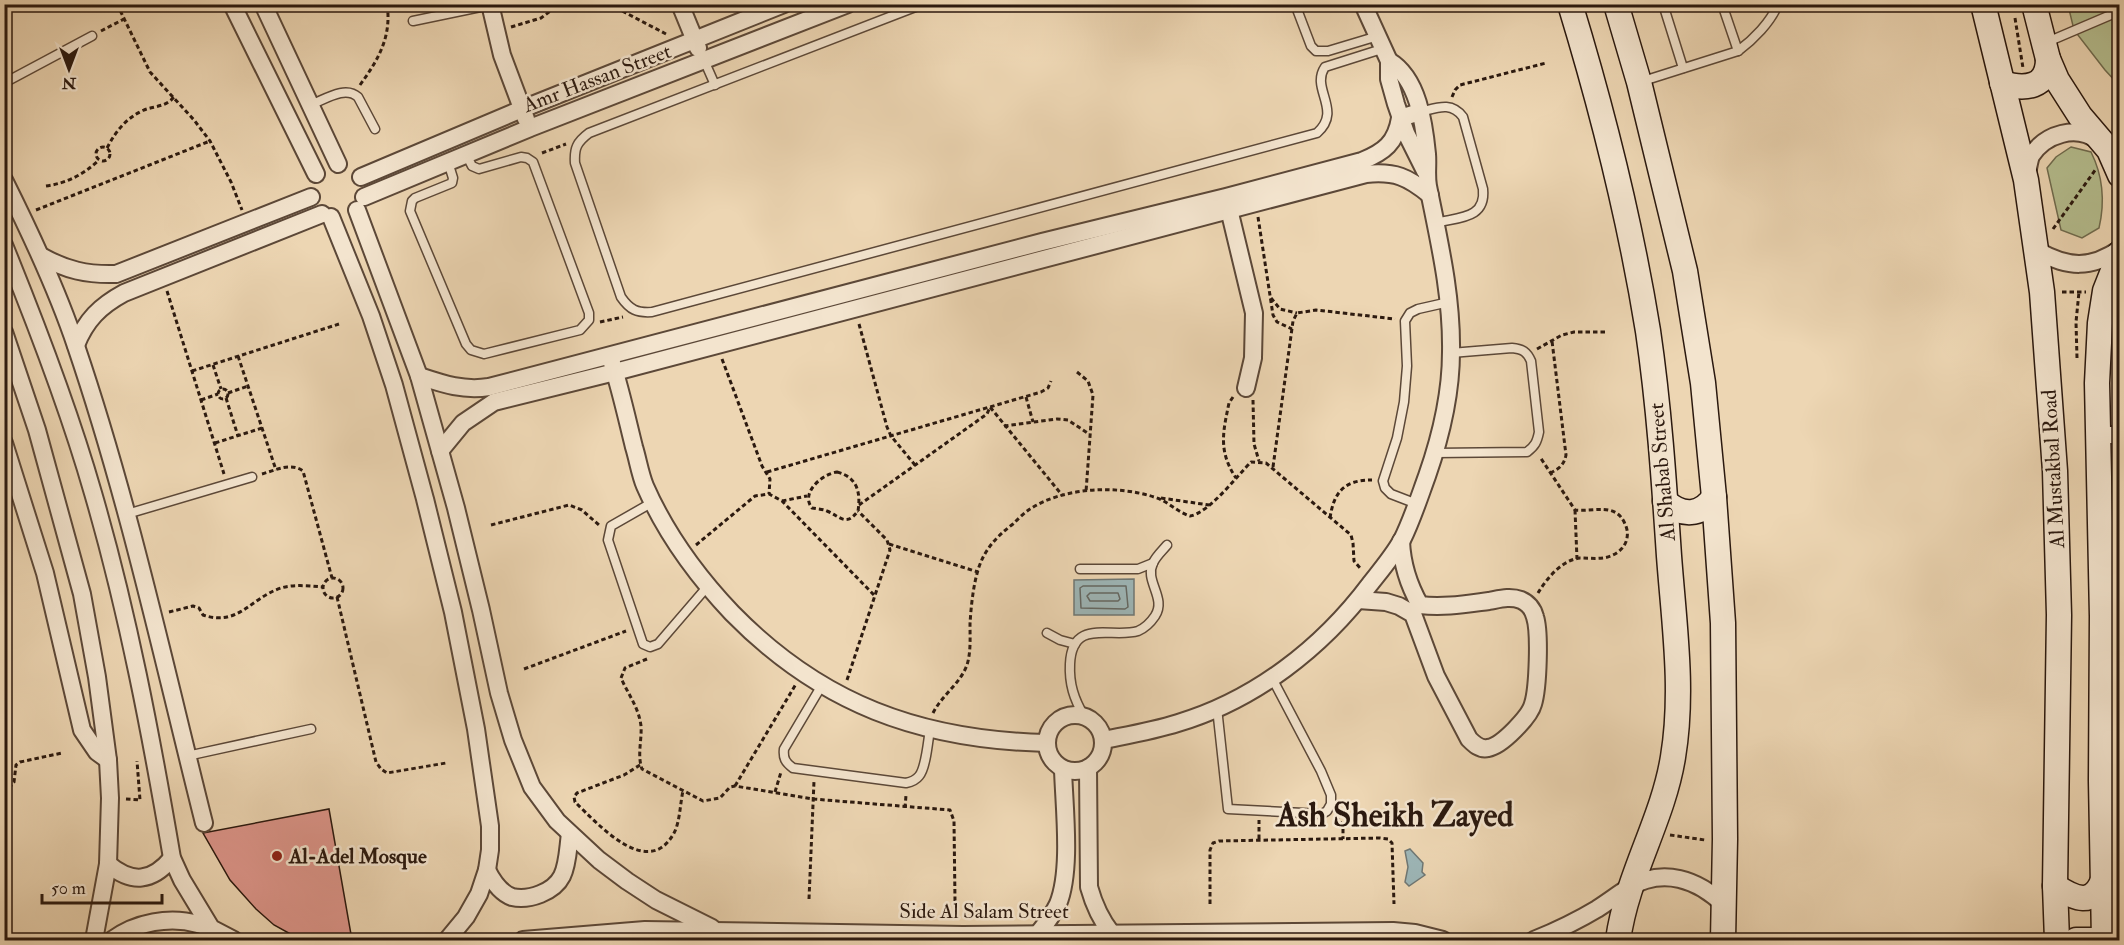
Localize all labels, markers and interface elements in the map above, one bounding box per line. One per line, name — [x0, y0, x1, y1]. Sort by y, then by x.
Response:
street label: Amr Hassan Street — [518, 38, 675, 119]
north arrow — [39, 39, 99, 99]
text: N — [61, 73, 77, 93]
street label: Al Mustakbal Road — [2036, 388, 2071, 550]
street label: Al Shabab Street — [1643, 401, 1682, 543]
district label: Ash Sheikh Zayed — [1275, 795, 1514, 837]
place label: Al-Adel Mosque — [288, 843, 427, 870]
marker: Al-Adel Mosque — [270, 849, 284, 863]
scale bar — [42, 867, 162, 905]
text: 50 m — [51, 877, 86, 900]
street label: Side Al Salam Street — [899, 898, 1069, 925]

